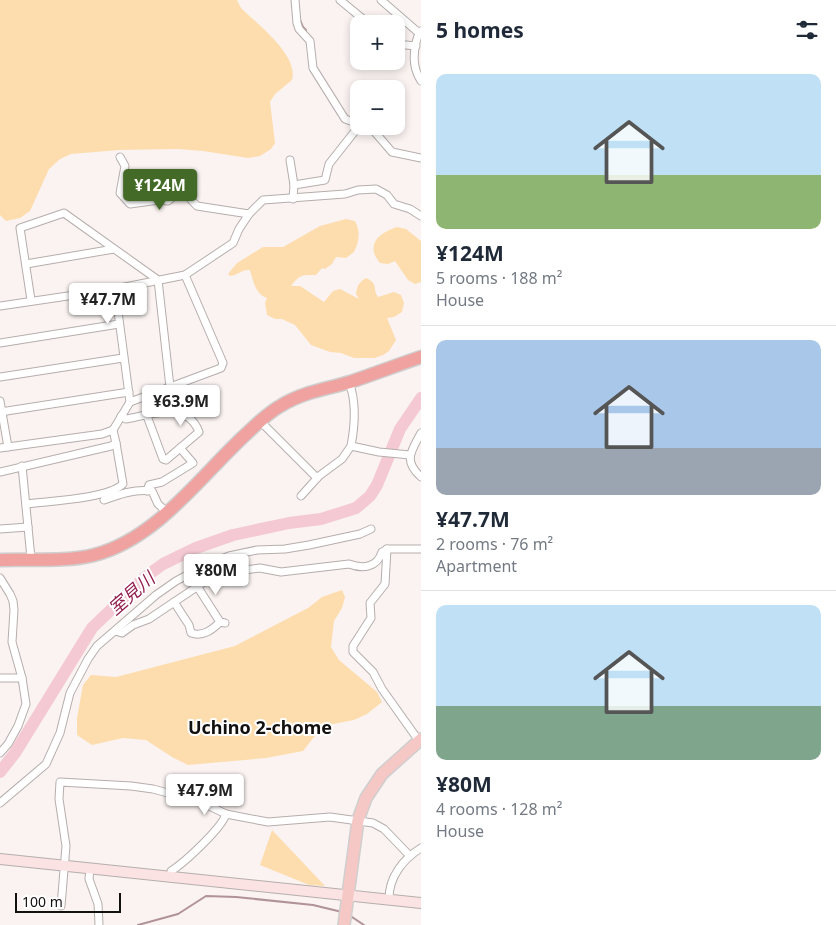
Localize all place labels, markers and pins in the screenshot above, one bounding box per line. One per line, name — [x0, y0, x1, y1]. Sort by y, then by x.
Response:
pin: ¥124M — [125, 168, 195, 211]
pin: ¥47.7M — [67, 282, 149, 325]
pin: ¥63.9M — [140, 384, 222, 427]
pin: ¥80M — [186, 554, 246, 596]
pin: ¥47.9M — [164, 774, 246, 816]

